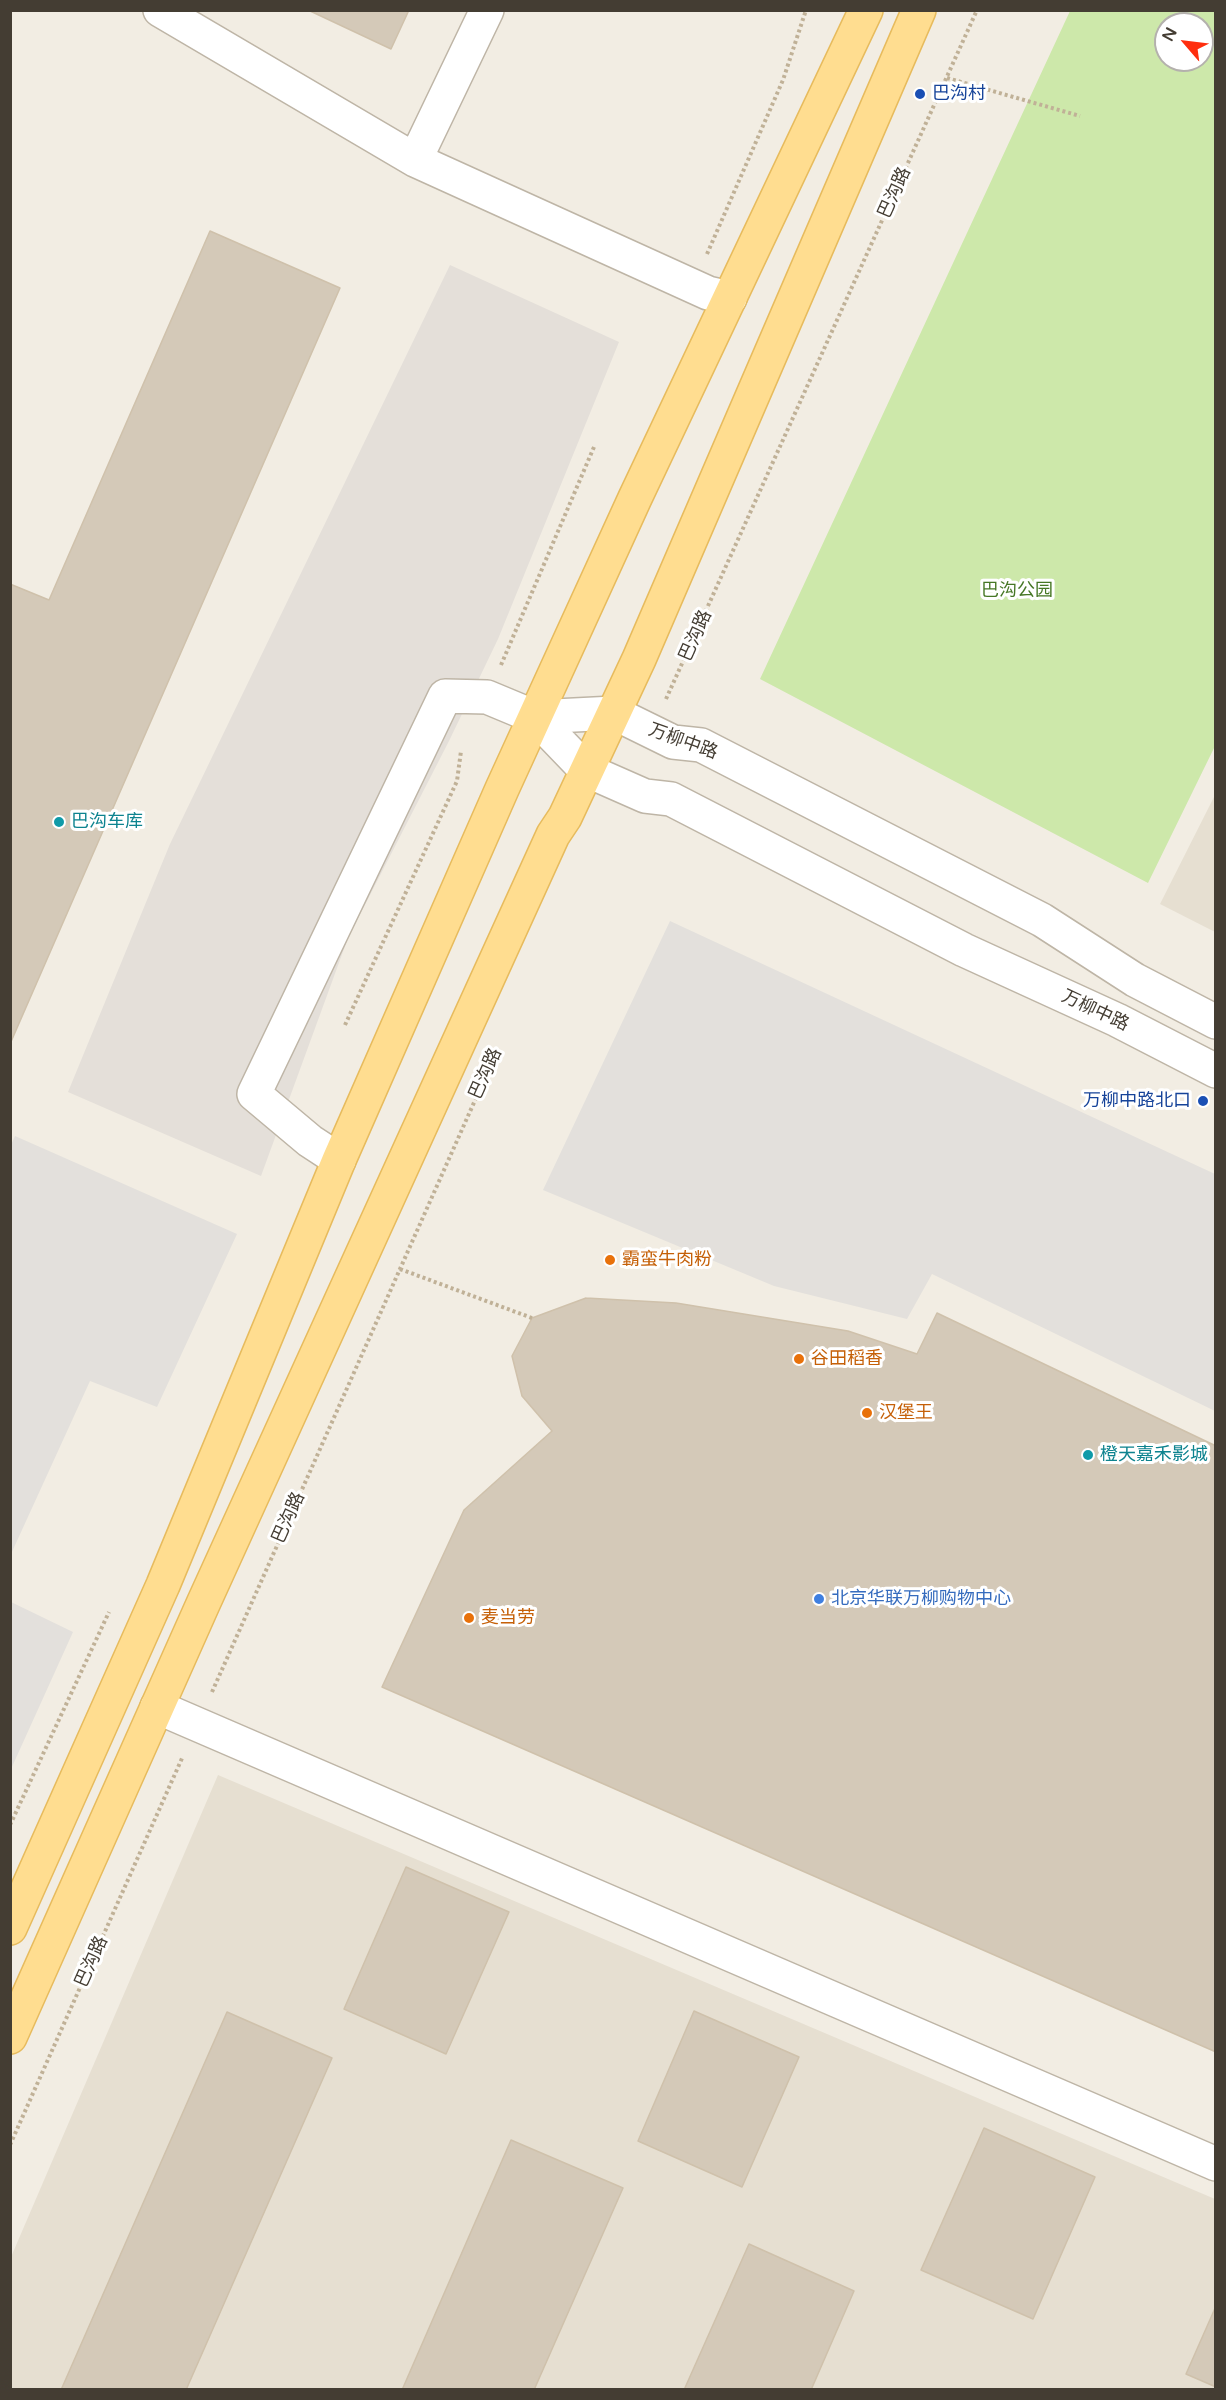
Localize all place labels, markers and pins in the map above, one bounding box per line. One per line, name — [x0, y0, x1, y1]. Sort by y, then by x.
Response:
place label: 巴沟村 — [932, 83, 986, 105]
marker: 巴沟村 — [913, 87, 927, 101]
place label: 巴沟车库 — [71, 811, 143, 833]
marker: 巴沟车库 — [52, 815, 66, 829]
place label: 万柳中路北口 — [1083, 1090, 1191, 1112]
marker: 万柳中路北口 — [1196, 1094, 1210, 1108]
place label: 霸蛮牛肉粉 — [622, 1249, 712, 1271]
marker: 霸蛮牛肉粉 — [603, 1253, 617, 1267]
place label: 谷田稻香 — [811, 1348, 883, 1370]
marker: 谷田稻香 — [792, 1352, 806, 1366]
place label: 汉堡王 — [879, 1402, 933, 1424]
marker: 汉堡王 — [860, 1406, 874, 1420]
place label: 橙天嘉禾影城 — [1100, 1444, 1208, 1466]
marker: 橙天嘉禾影城 — [1081, 1448, 1095, 1462]
place label: 北京华联万柳购物中心 — [831, 1588, 1011, 1610]
marker: 北京华联万柳购物中心 — [812, 1592, 826, 1606]
place label: 麦当劳 — [481, 1607, 535, 1629]
marker: 麦当劳 — [462, 1611, 476, 1625]

